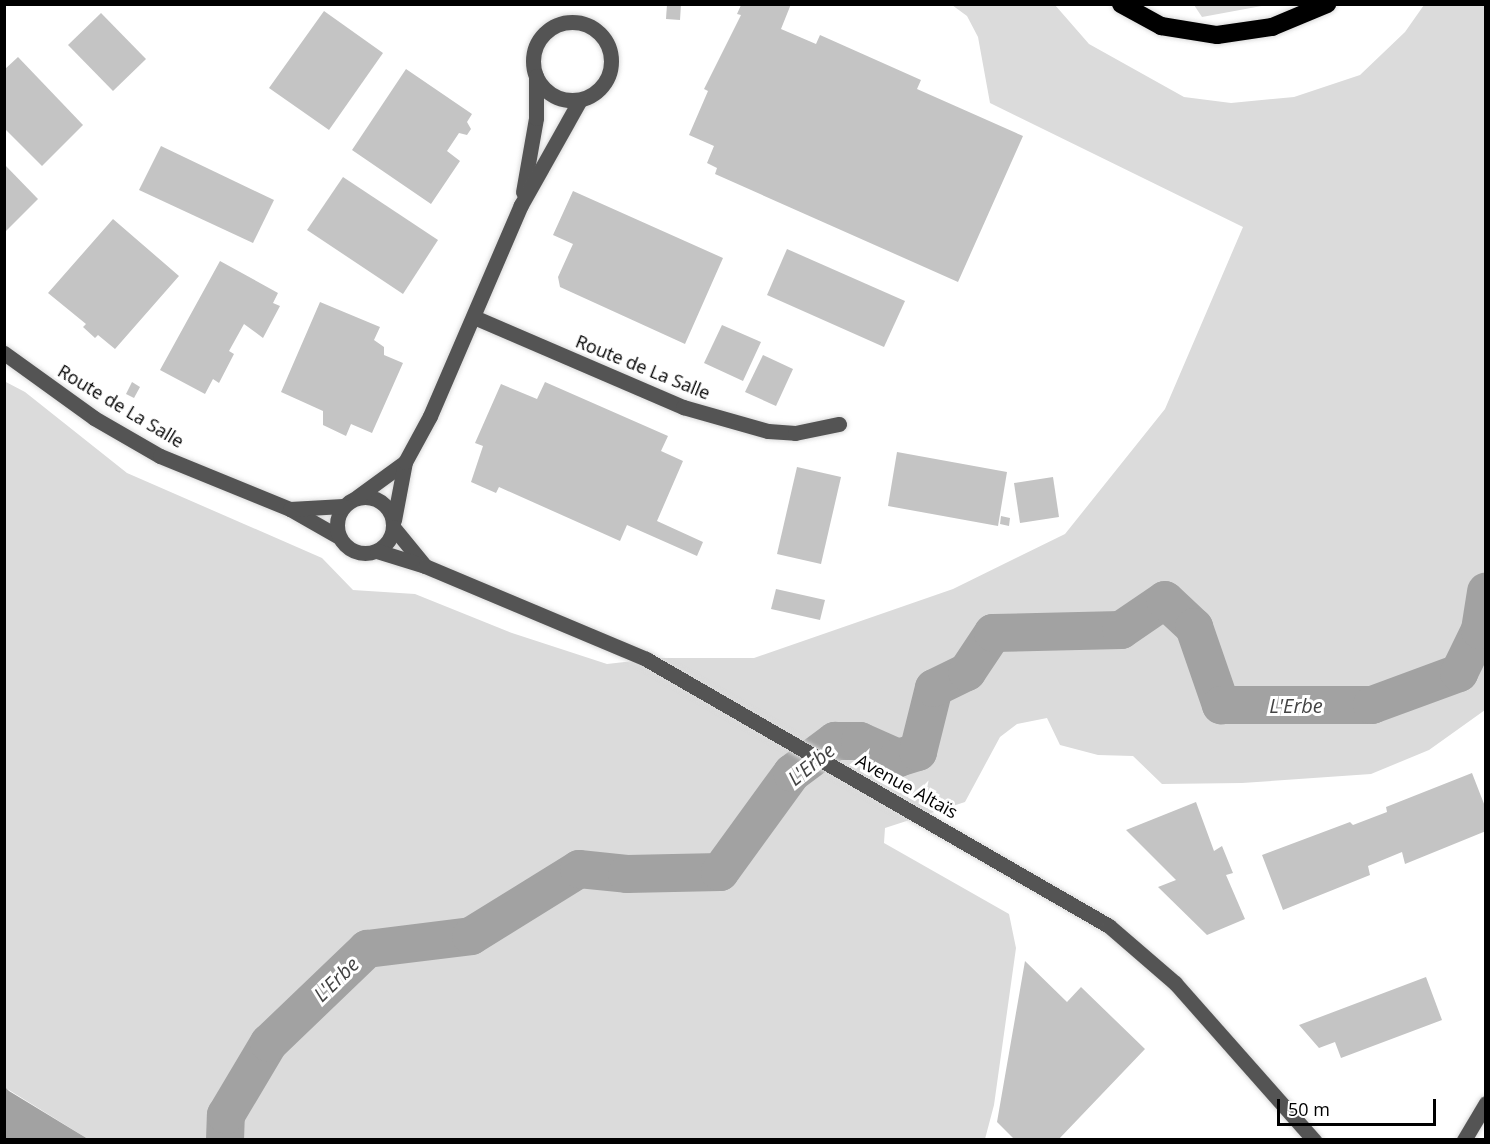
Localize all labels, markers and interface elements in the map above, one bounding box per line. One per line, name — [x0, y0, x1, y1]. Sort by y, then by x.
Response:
street label: Route de La Salle — [573, 330, 713, 404]
street label: Route de La Salle — [54, 360, 188, 452]
water label: L'Erbe — [1269, 693, 1323, 717]
water label: L'Erbe — [783, 738, 839, 790]
street label: Avenue Altaïs — [852, 749, 962, 823]
water label: L'Erbe — [308, 952, 364, 1006]
scale bar — [1280, 1087, 1439, 1125]
text: 50 m — [1288, 1097, 1330, 1121]

